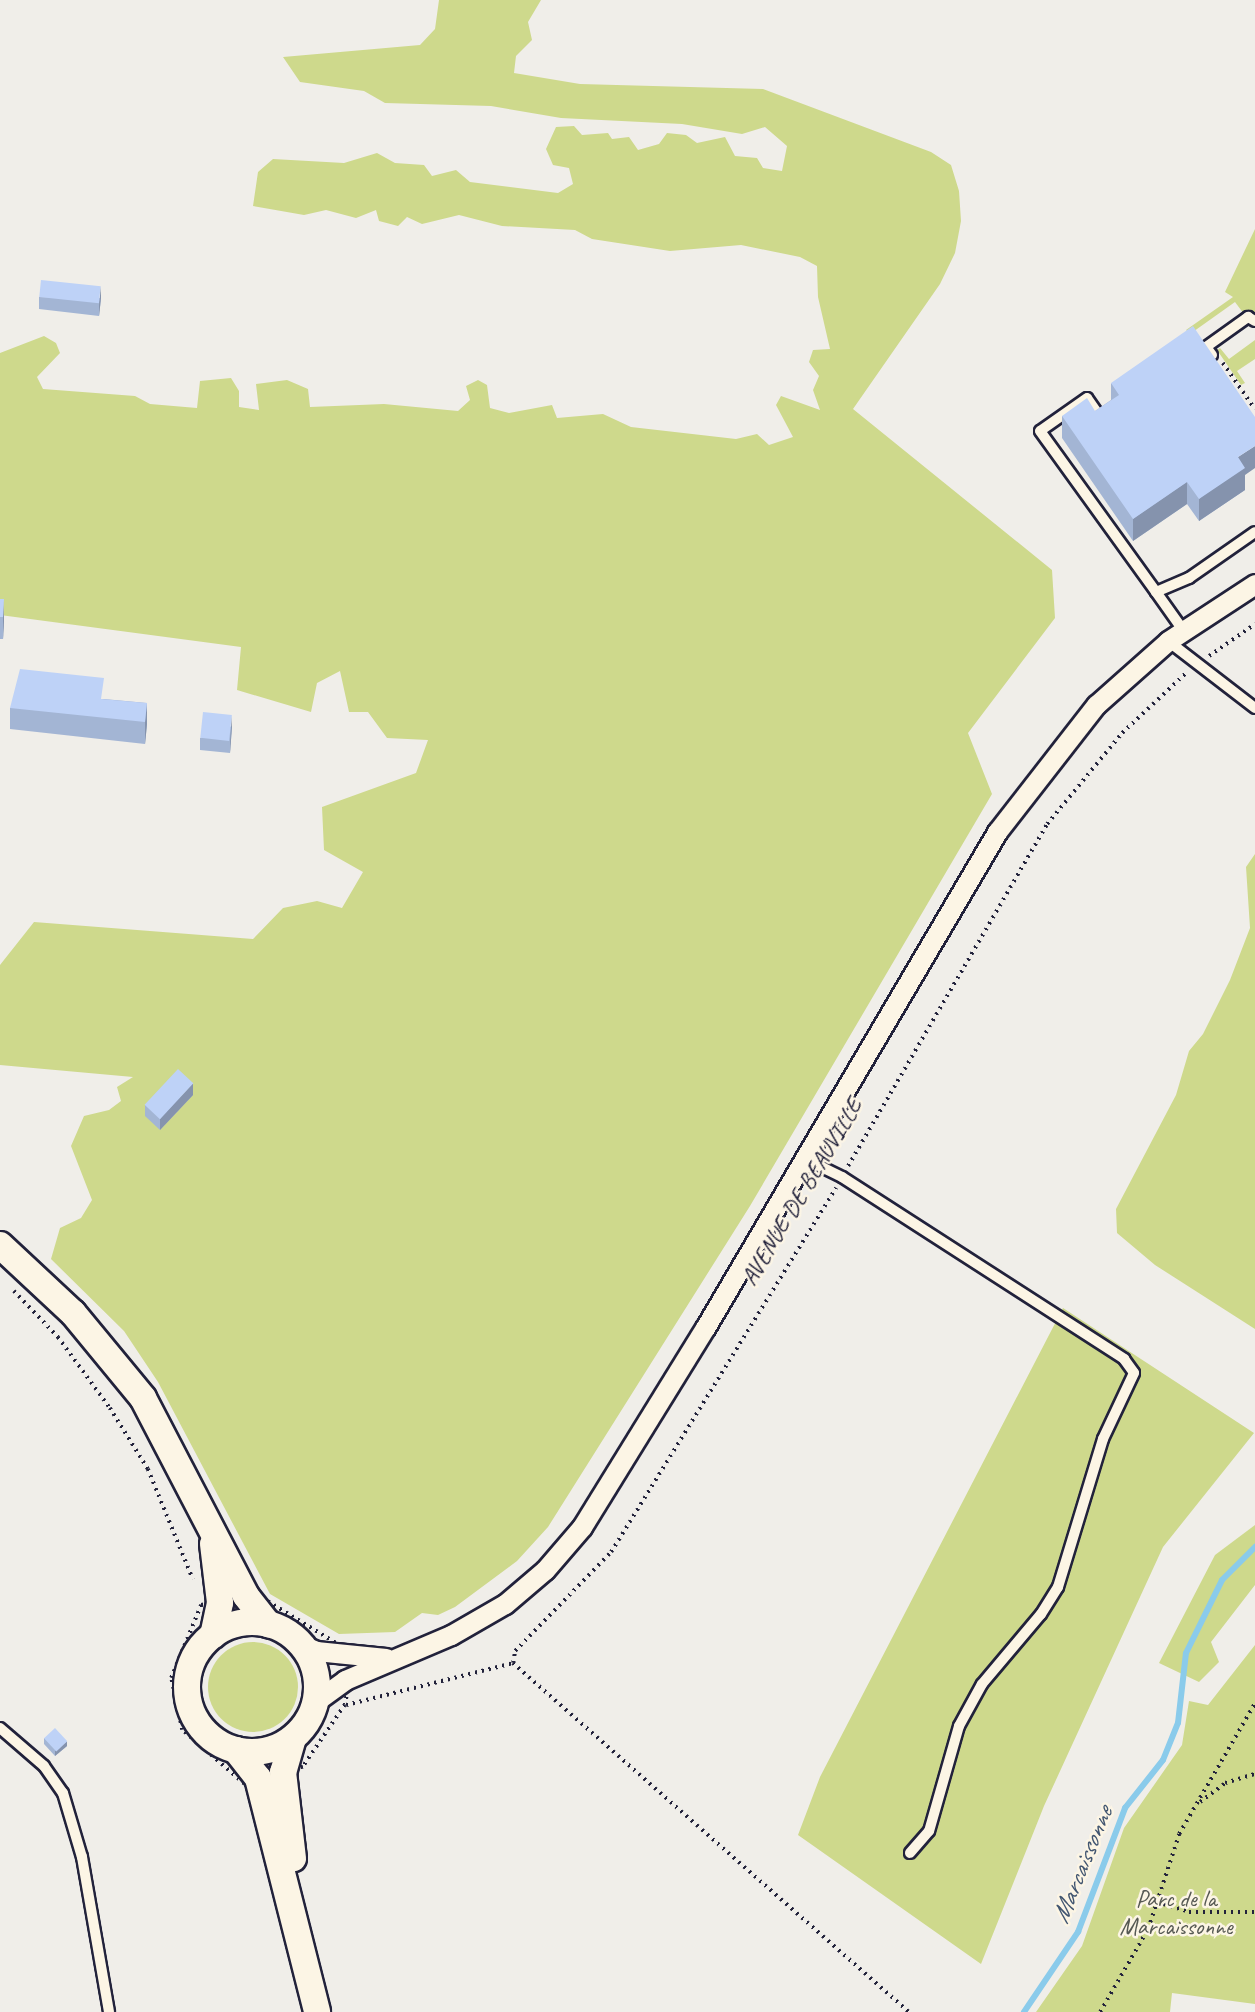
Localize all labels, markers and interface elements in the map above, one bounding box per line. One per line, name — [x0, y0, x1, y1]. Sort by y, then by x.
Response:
street label: AVENUE DE BEAUVILLE — [735, 1093, 869, 1291]
water label: Marcaissonne — [1045, 1802, 1119, 1928]
park label: Parc de la Marcaissonne — [1119, 1885, 1233, 1941]

